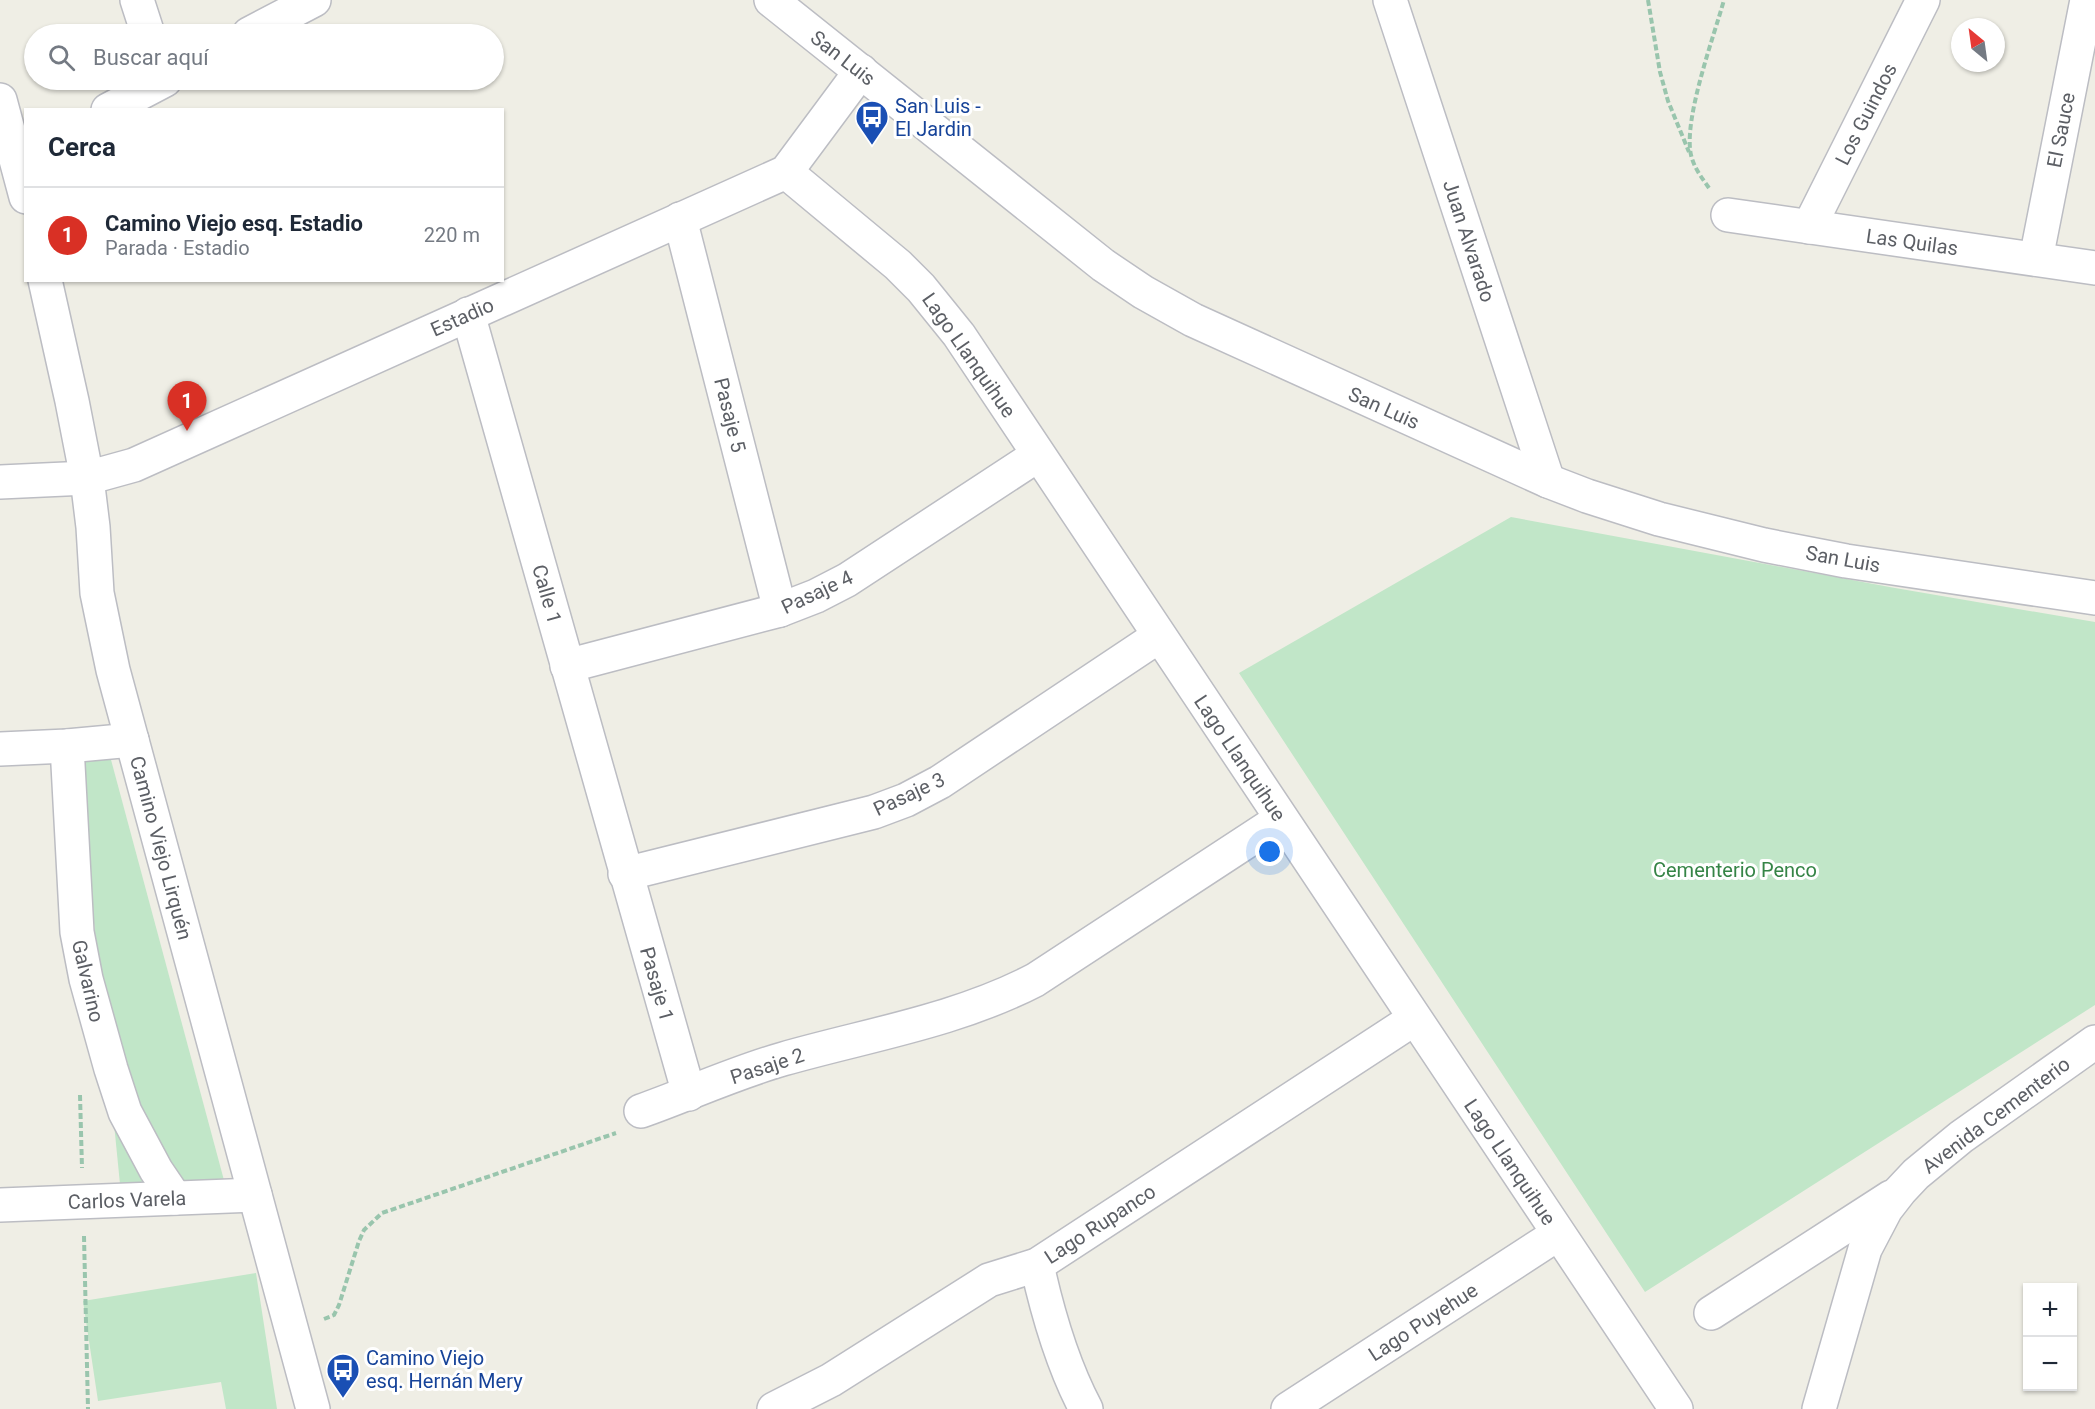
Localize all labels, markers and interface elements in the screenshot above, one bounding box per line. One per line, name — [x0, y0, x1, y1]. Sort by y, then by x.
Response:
north arrow — [1951, 18, 2005, 72]
search box — [24, 24, 504, 90]
street label: San Luis — [806, 25, 880, 91]
icon: search — [45, 41, 78, 74]
text: Buscar aquí — [93, 45, 209, 70]
street label: Los Guindos — [1830, 59, 1902, 169]
street label: El Sauce — [2042, 90, 2080, 170]
place label: San Luis - El Jardin — [895, 94, 981, 141]
bus stop icon: San Luis - El Jardin — [854, 99, 890, 146]
text: Cerca — [48, 132, 116, 162]
street label: Juan Alvarado — [1438, 177, 1500, 305]
text: Camino Viejo esq. Estadio — [105, 211, 363, 236]
text: 1 — [62, 223, 73, 247]
text: 220 m — [424, 223, 480, 247]
street label: Las Quilas — [1864, 224, 1960, 260]
text: Parada · Estadio — [105, 236, 250, 260]
street label: Lago Llanquihue — [917, 288, 1021, 422]
street label: Estadio — [427, 292, 497, 342]
street label: Pasaje 5 — [709, 375, 751, 455]
pin: 1 — [168, 382, 207, 431]
street label: San Luis — [1345, 382, 1423, 434]
street label: San Luis — [1804, 541, 1882, 577]
street label: Calle 1 — [527, 562, 567, 626]
street label: Pasaje 4 — [777, 565, 857, 619]
street label: Lago Llanquihue — [1189, 690, 1291, 826]
street label: Camino Viejo Lirquén — [125, 753, 197, 943]
street label: Pasaje 3 — [869, 767, 949, 821]
your location — [1255, 837, 1284, 866]
park label: Cementerio Penco — [1653, 858, 1817, 882]
street label: Galvarino — [67, 937, 109, 1025]
street label: Pasaje 1 — [635, 944, 679, 1024]
street label: Pasaje 2 — [727, 1043, 807, 1089]
street label: Avenida Cementerio — [1917, 1052, 2075, 1178]
street label: Lago Llanquihue — [1459, 1094, 1561, 1230]
street label: Lago Rupanco — [1040, 1179, 1160, 1269]
street label: Carlos Varela — [67, 1186, 187, 1214]
street label: Lago Puyehue — [1364, 1278, 1482, 1366]
map controls — [2023, 1283, 2077, 1391]
button: + — [2023, 1283, 2077, 1337]
button: − — [2023, 1337, 2077, 1391]
place label: Camino Viejo esq. Hernán Mery — [366, 1346, 523, 1393]
bus stop icon: Camino Viejo esq. Hernán Mery — [325, 1352, 361, 1399]

